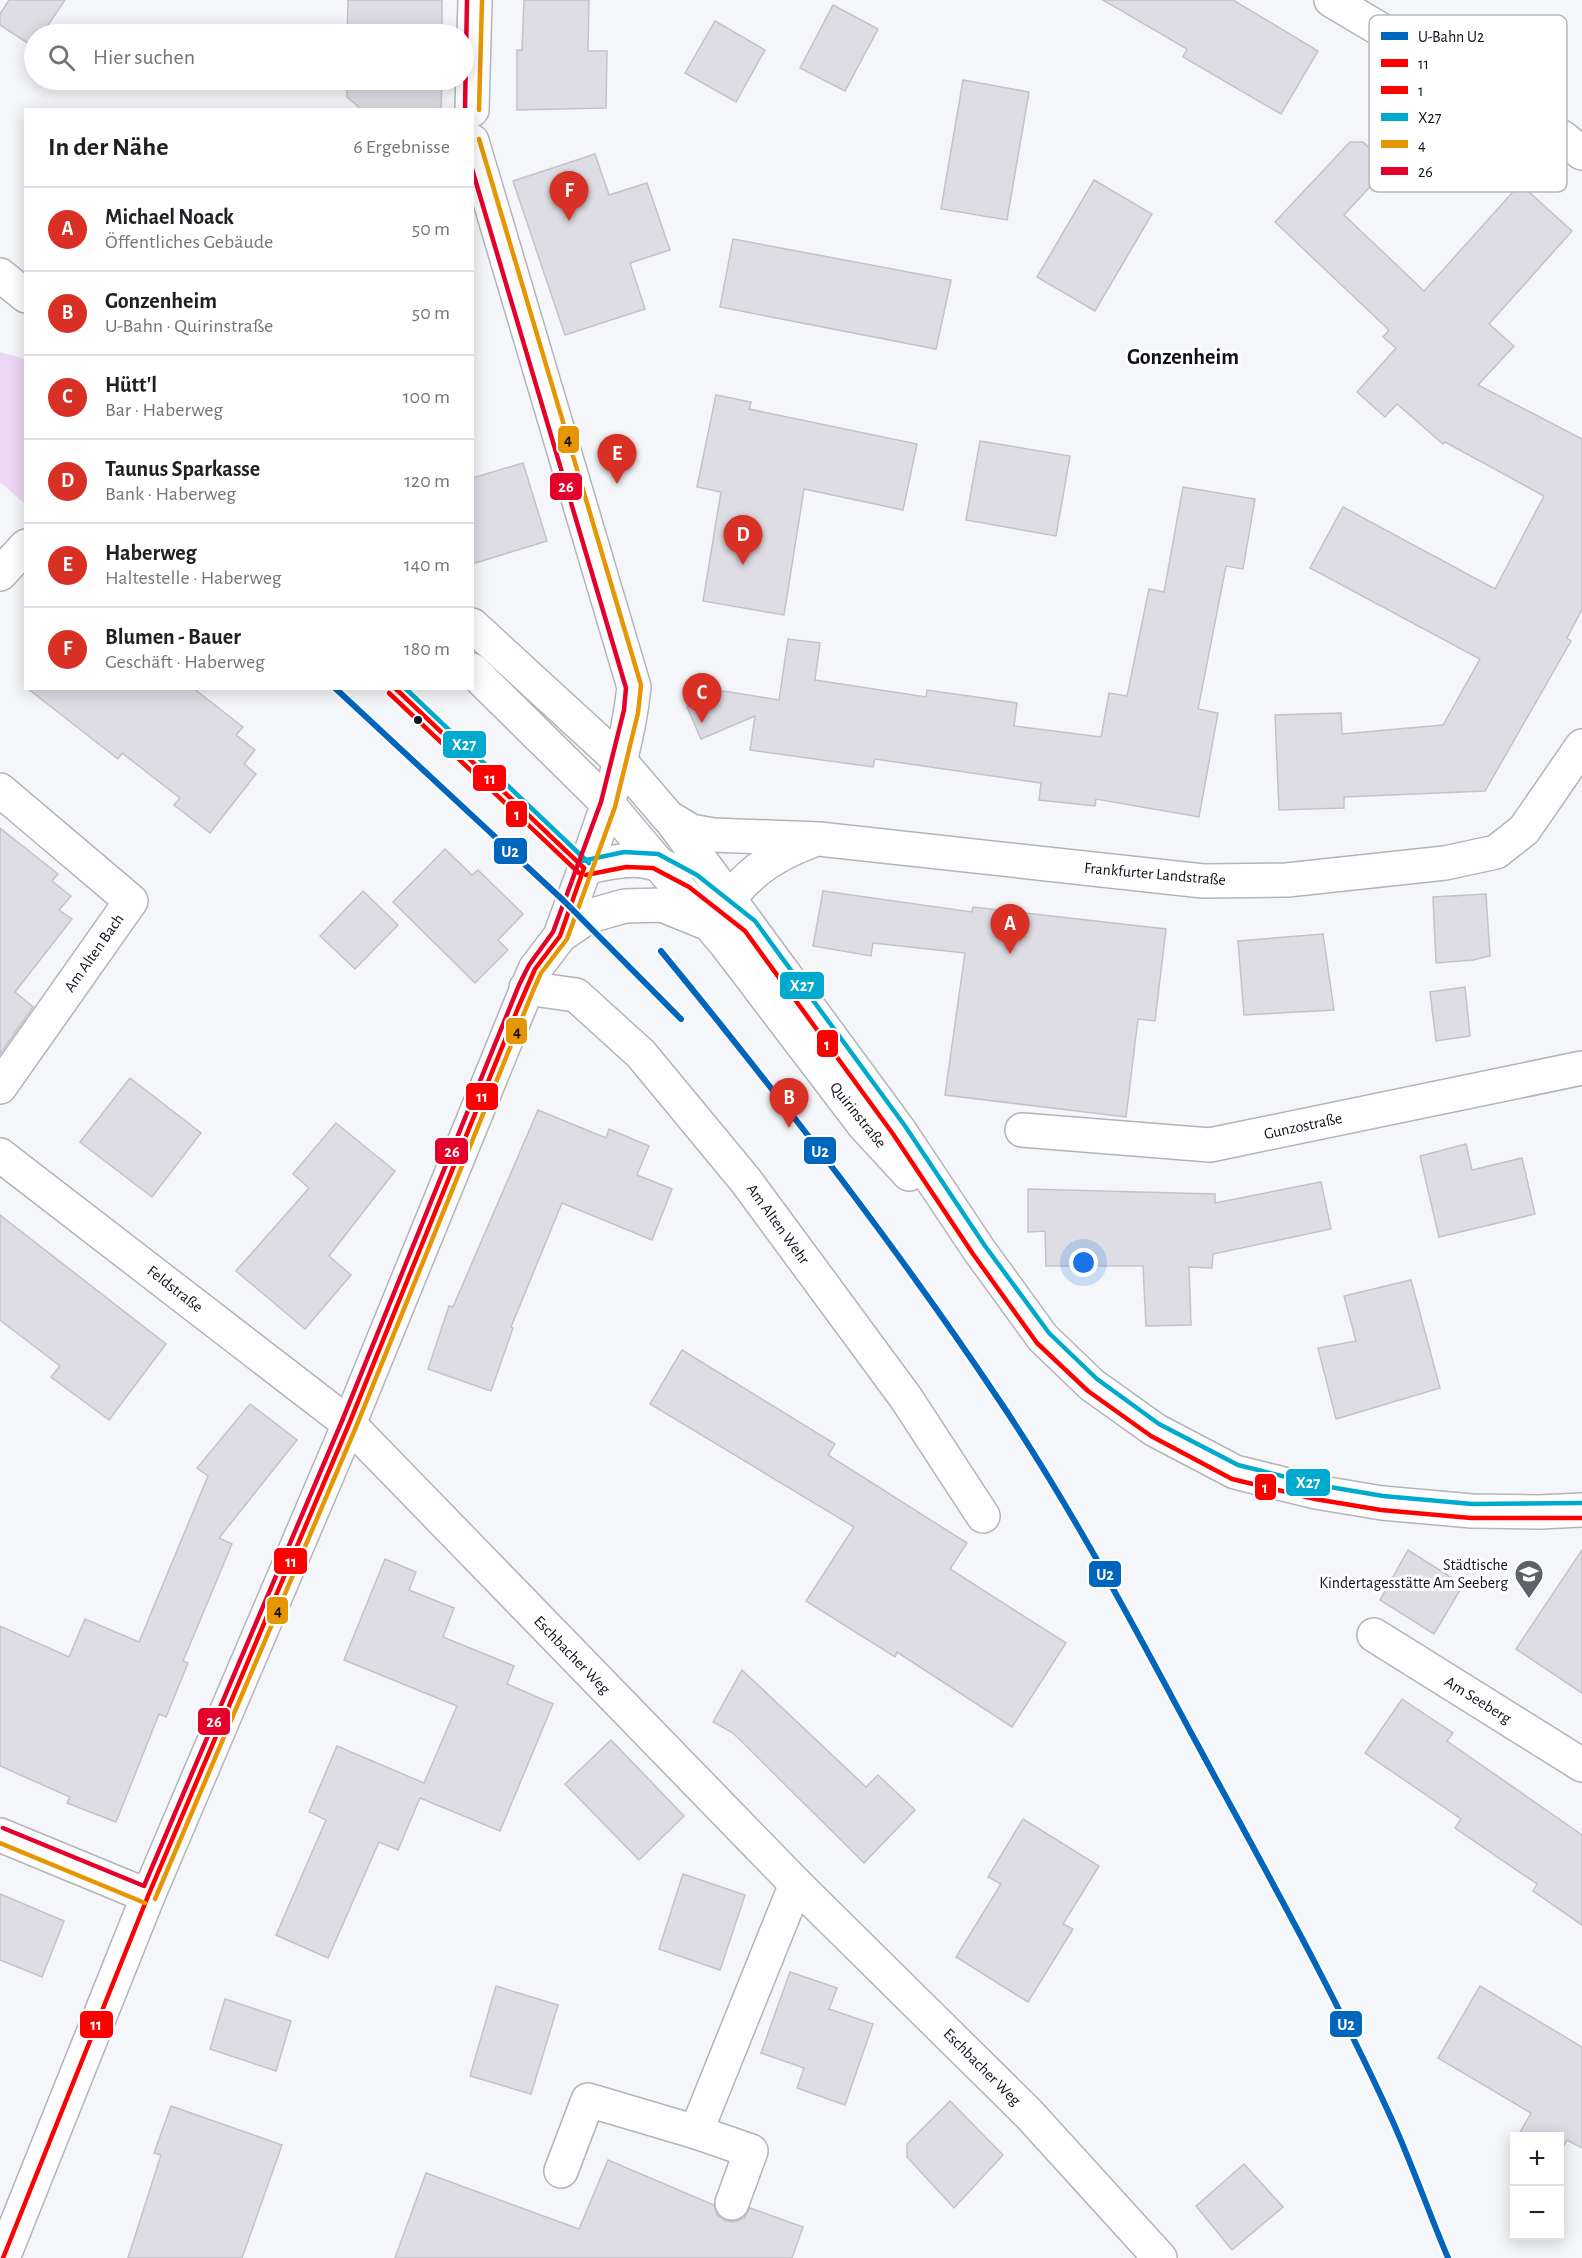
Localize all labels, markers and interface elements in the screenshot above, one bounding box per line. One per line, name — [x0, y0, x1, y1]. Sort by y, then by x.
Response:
legend — [1369, 15, 1567, 192]
search box — [24, 24, 474, 90]
text: U-Bahn U2 — [1418, 29, 1484, 45]
icon: search — [45, 41, 78, 74]
text: Hier suchen — [93, 46, 195, 68]
text: 11 — [1418, 56, 1429, 72]
text: 1 — [1418, 83, 1424, 99]
text: X27 — [1418, 110, 1442, 126]
text: In der Nähe — [48, 134, 168, 160]
text: 6 Ergebnisse — [353, 137, 450, 157]
text: 4 — [1418, 137, 1426, 153]
text: 26 — [1418, 164, 1433, 180]
pin: F — [550, 172, 588, 221]
text: Michael Noack — [105, 206, 234, 228]
text: A — [62, 219, 74, 239]
text: 50 m — [412, 219, 450, 239]
text: Öffentliches Gebäude — [105, 232, 273, 252]
text: Gonzenheim — [105, 290, 217, 312]
text: B — [62, 303, 73, 323]
text: 50 m — [412, 303, 450, 323]
text: U-Bahn · Quirinstraße — [105, 316, 273, 336]
district label: Gonzenheim — [1127, 346, 1239, 368]
text: Hütt'l — [105, 374, 157, 396]
text: C — [62, 387, 73, 407]
text: 100 m — [403, 387, 450, 407]
text: Bar · Haberweg — [105, 400, 223, 420]
line badge: 4 — [557, 425, 580, 454]
text: 4 — [564, 432, 572, 448]
pin: E — [598, 434, 636, 484]
text: Taunus Sparkasse — [105, 458, 260, 480]
text: D — [61, 471, 74, 491]
text: 120 m — [404, 471, 450, 491]
line badge: 26 — [549, 472, 583, 501]
text: 26 — [558, 479, 574, 495]
text: Bank · Haberweg — [105, 484, 236, 504]
pin: D — [724, 516, 762, 565]
text: Haberweg — [105, 542, 196, 564]
text: E — [62, 555, 73, 575]
text: 140 m — [404, 555, 450, 575]
text: Haltestelle · Haberweg — [105, 568, 281, 588]
text: Blumen - Bauer — [105, 626, 241, 648]
text: F — [63, 639, 72, 659]
text: 180 m — [404, 639, 450, 659]
text: Geschäft · Haberweg — [105, 652, 265, 672]
pin: C — [682, 674, 722, 723]
unlabelled marker — [412, 714, 424, 726]
line badge: X27 — [442, 730, 487, 759]
text: X27 — [452, 737, 476, 753]
line badge: 11 — [472, 764, 507, 792]
text: 11 — [484, 771, 496, 787]
line badge: 1 — [505, 800, 528, 828]
text: 1 — [514, 807, 520, 823]
line badge: U2 — [493, 837, 528, 865]
text: U2 — [501, 844, 519, 860]
street label: Frankfurter Landstraße — [1083, 860, 1227, 888]
pin: A — [990, 904, 1030, 954]
street label: Am Alten Bach — [61, 911, 127, 995]
line badge: X27 — [779, 971, 825, 1000]
text: X27 — [790, 978, 814, 994]
line badge: 4 — [505, 1017, 528, 1045]
text: 4 — [513, 1024, 521, 1040]
line badge: 1 — [816, 1029, 839, 1058]
text: 1 — [824, 1037, 830, 1053]
pin: B — [770, 1078, 808, 1128]
street label: Quirinstraße — [826, 1079, 889, 1151]
line badge: 11 — [465, 1082, 499, 1111]
text: 11 — [476, 1089, 488, 1105]
street label: Gunzostraße — [1262, 1110, 1344, 1142]
line badge: U2 — [803, 1136, 837, 1165]
line badge: 26 — [434, 1137, 469, 1165]
text: 26 — [444, 1144, 460, 1160]
text: U2 — [811, 1144, 829, 1160]
street label: Am Alten Wehr — [744, 1181, 813, 1268]
your location — [1069, 1248, 1098, 1277]
street label: Feldstraße — [144, 1262, 206, 1316]
line badge: X27 — [1285, 1468, 1331, 1497]
line badge: 1 — [1254, 1473, 1277, 1501]
text: X27 — [1296, 1475, 1320, 1491]
text: 1 — [1262, 1480, 1268, 1496]
line badge: 11 — [273, 1547, 308, 1575]
text: 11 — [285, 1554, 297, 1570]
place label: Städtische Kindertagesstätte Am Seeberg — [1319, 1557, 1508, 1591]
school or university icon: Städtische Kindertagesstätte Am Seeberg — [1513, 1558, 1545, 1600]
line badge: U2 — [1088, 1560, 1122, 1588]
text: U2 — [1096, 1567, 1114, 1583]
line badge: 4 — [266, 1596, 289, 1625]
text: 4 — [274, 1603, 282, 1619]
street label: Eschbacher Weg — [531, 1613, 613, 1697]
street label: Am Seeberg — [1442, 1673, 1514, 1727]
line badge: 26 — [197, 1707, 231, 1736]
text: 26 — [206, 1714, 222, 1730]
line badge: 11 — [79, 2010, 114, 2039]
line badge: U2 — [1329, 2010, 1363, 2038]
text: 11 — [90, 2017, 102, 2033]
text: U2 — [1337, 2017, 1355, 2033]
street label: Eschbacher Weg — [940, 2025, 1024, 2109]
map controls — [1510, 2132, 1564, 2240]
button: + — [1510, 2132, 1564, 2186]
button: − — [1510, 2186, 1564, 2240]

